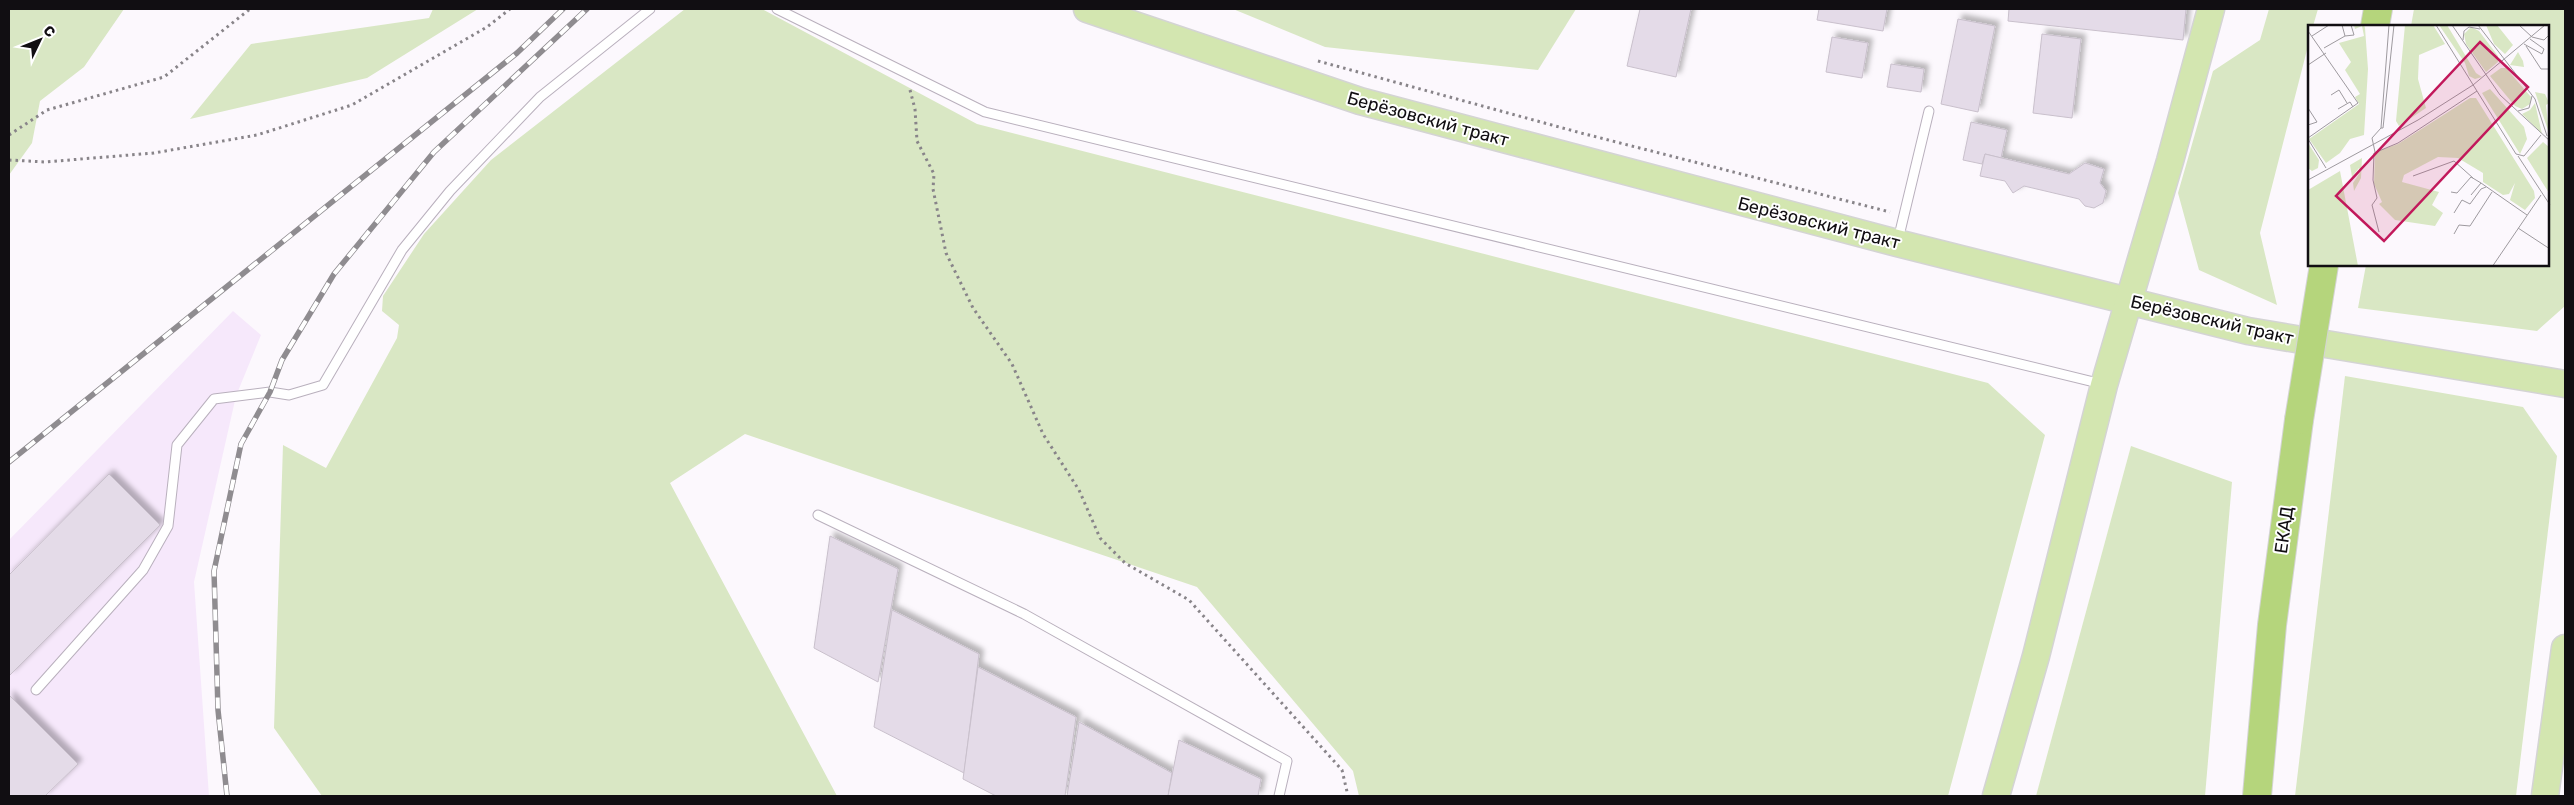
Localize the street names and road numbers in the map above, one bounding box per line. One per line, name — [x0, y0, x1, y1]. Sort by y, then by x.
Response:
street label: Берёзовский тракт — [1345, 87, 1511, 151]
street label: Берёзовский тракт — [1735, 192, 1903, 254]
street label: Берёзовский тракт — [2128, 291, 2296, 349]
street label: ЕКАД — [2270, 505, 2298, 555]

